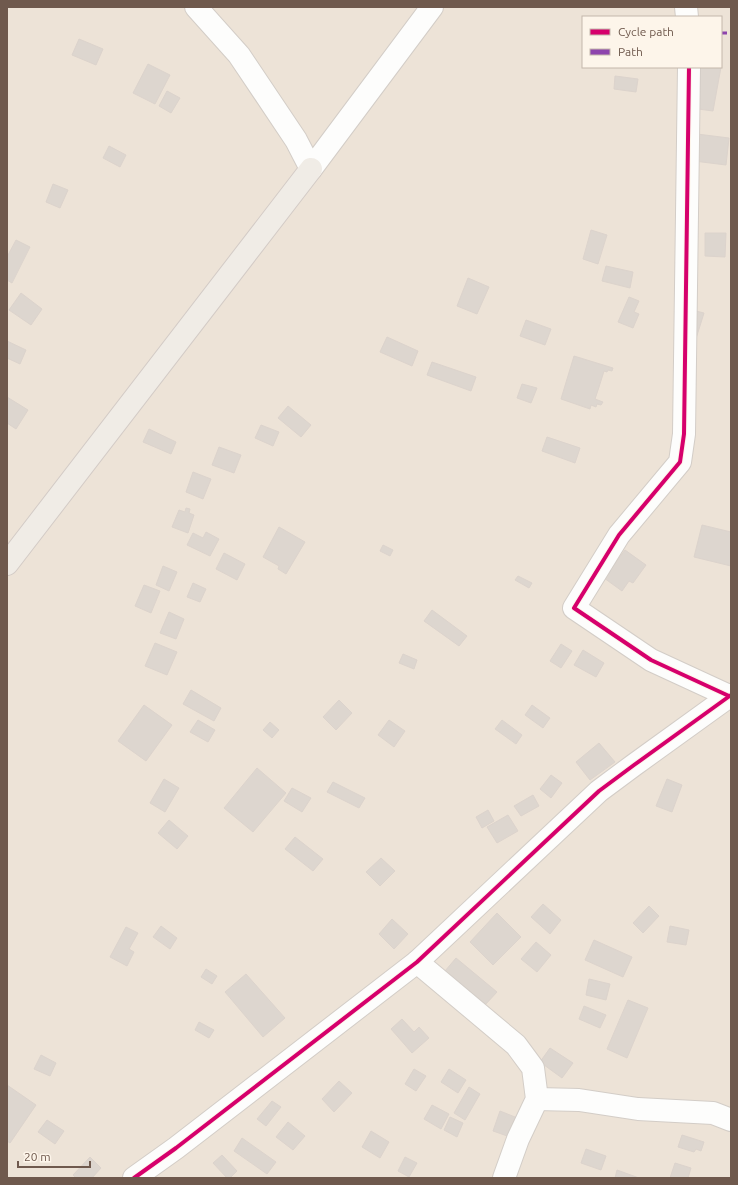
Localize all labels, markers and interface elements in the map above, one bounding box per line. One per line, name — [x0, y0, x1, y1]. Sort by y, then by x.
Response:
legend — [582, 16, 722, 68]
text: Cycle path — [618, 25, 674, 38]
text: Path — [618, 45, 643, 58]
scale bar — [18, 1143, 90, 1169]
text: 20 m — [24, 1150, 51, 1163]

